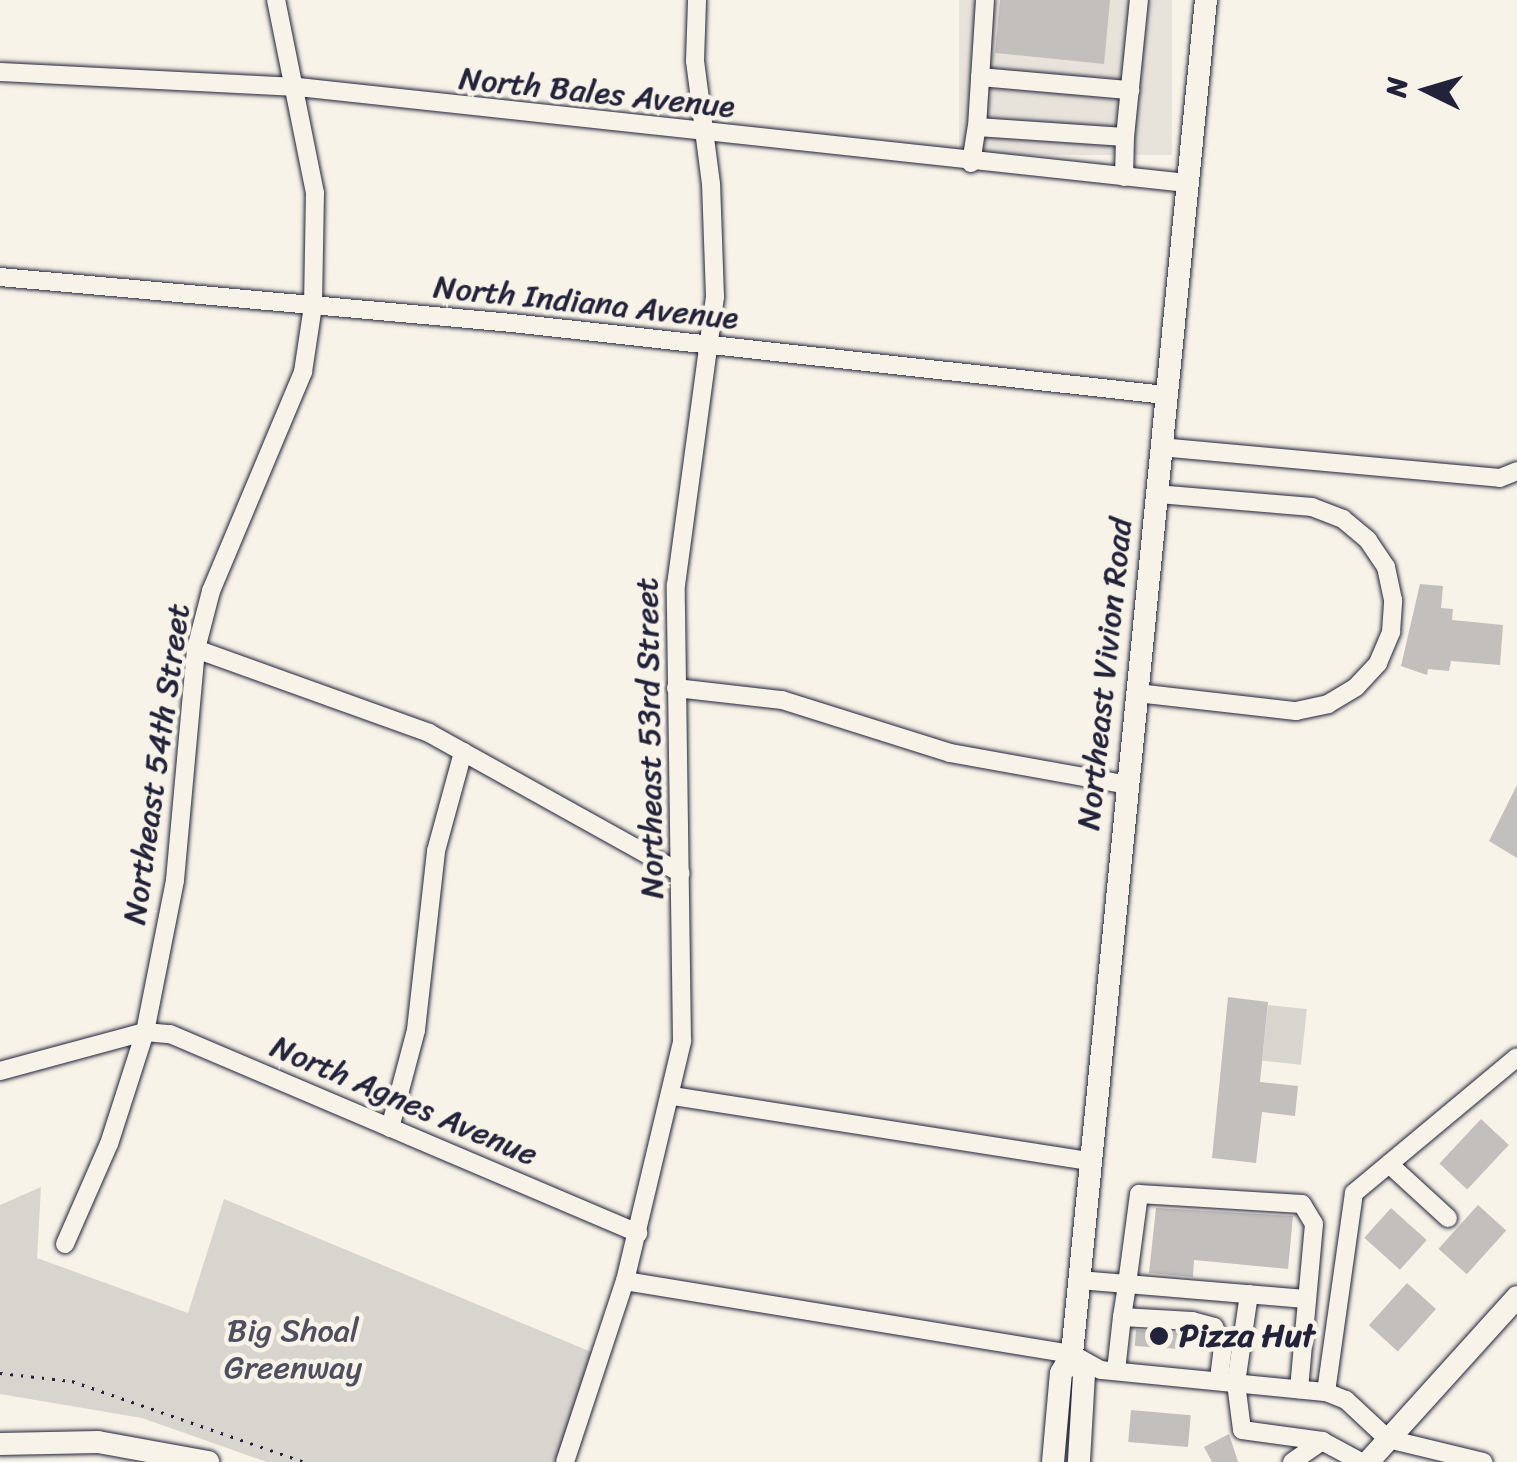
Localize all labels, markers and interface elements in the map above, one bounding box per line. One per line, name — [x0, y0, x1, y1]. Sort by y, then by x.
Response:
north arrow — [1377, 40, 1477, 140]
street label: North Bales Avenue — [457, 59, 737, 127]
text: N — [1371, 76, 1422, 99]
street label: North Indiana Avenue — [432, 268, 740, 338]
street label: Northeast Vivion Road — [1070, 516, 1140, 832]
street label: Northeast 53rd Street — [628, 578, 672, 898]
street label: Northeast 54th Street — [115, 601, 199, 927]
street label: North Agnes Avenue — [265, 1028, 543, 1174]
park label: Big Shoal Greenway — [224, 1313, 362, 1388]
place label: Pizza Hut — [1179, 1317, 1316, 1355]
marker: Pizza Hut — [1148, 1325, 1170, 1347]

